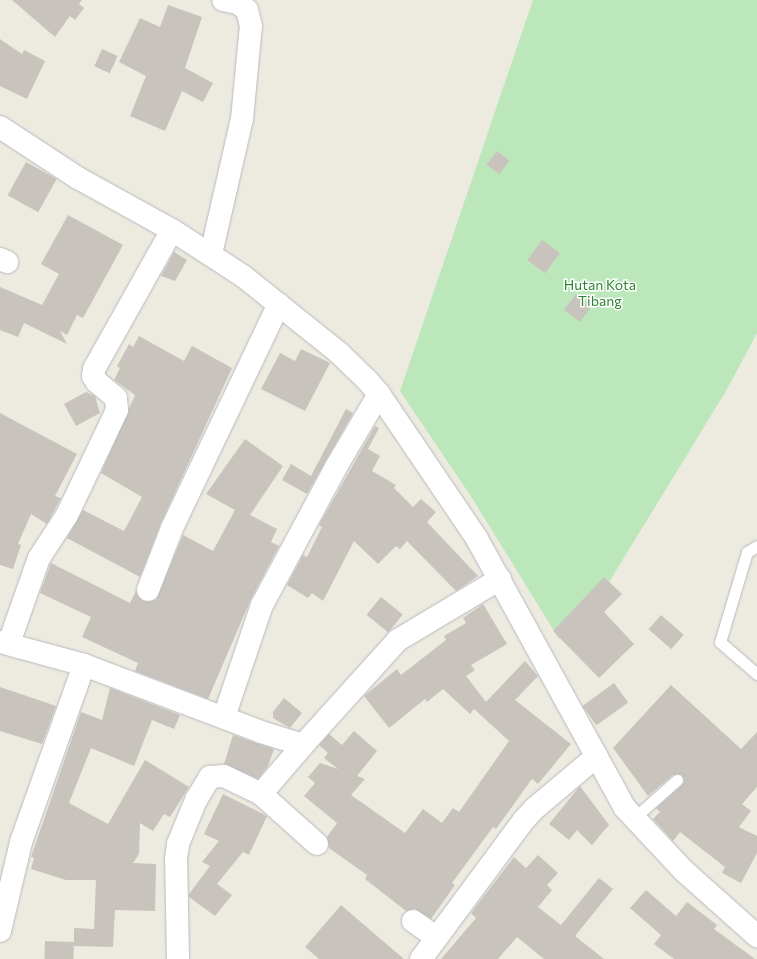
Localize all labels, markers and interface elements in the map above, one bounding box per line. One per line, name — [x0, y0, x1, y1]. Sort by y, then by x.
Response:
park label: Hutan Kota Tibang — [564, 277, 636, 310]

